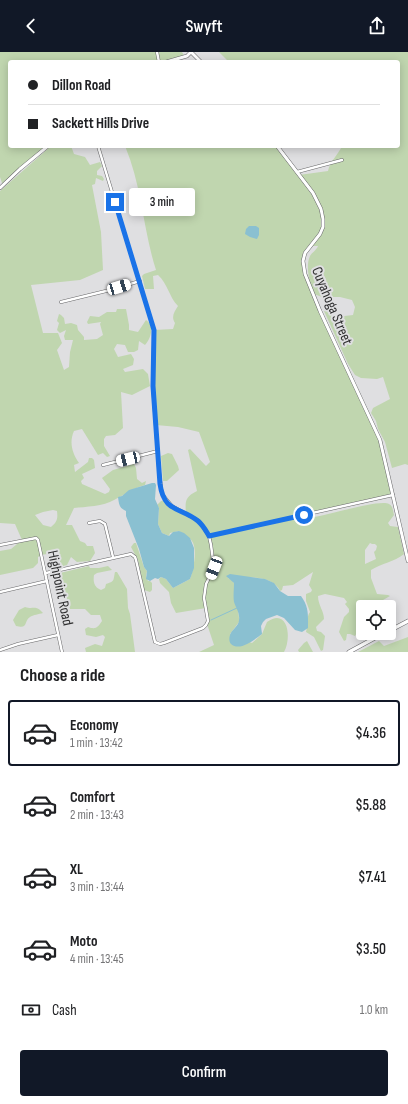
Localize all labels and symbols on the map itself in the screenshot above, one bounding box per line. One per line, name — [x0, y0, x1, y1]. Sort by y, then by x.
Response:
callout: 3 min — [129, 188, 195, 216]
route end — [106, 193, 124, 211]
street label: Cuyahoga Street — [307, 264, 357, 348]
car — [106, 278, 132, 296]
car — [115, 450, 141, 468]
route start — [295, 506, 313, 524]
street label: Highpoint Road — [43, 549, 77, 627]
car — [204, 555, 224, 581]

